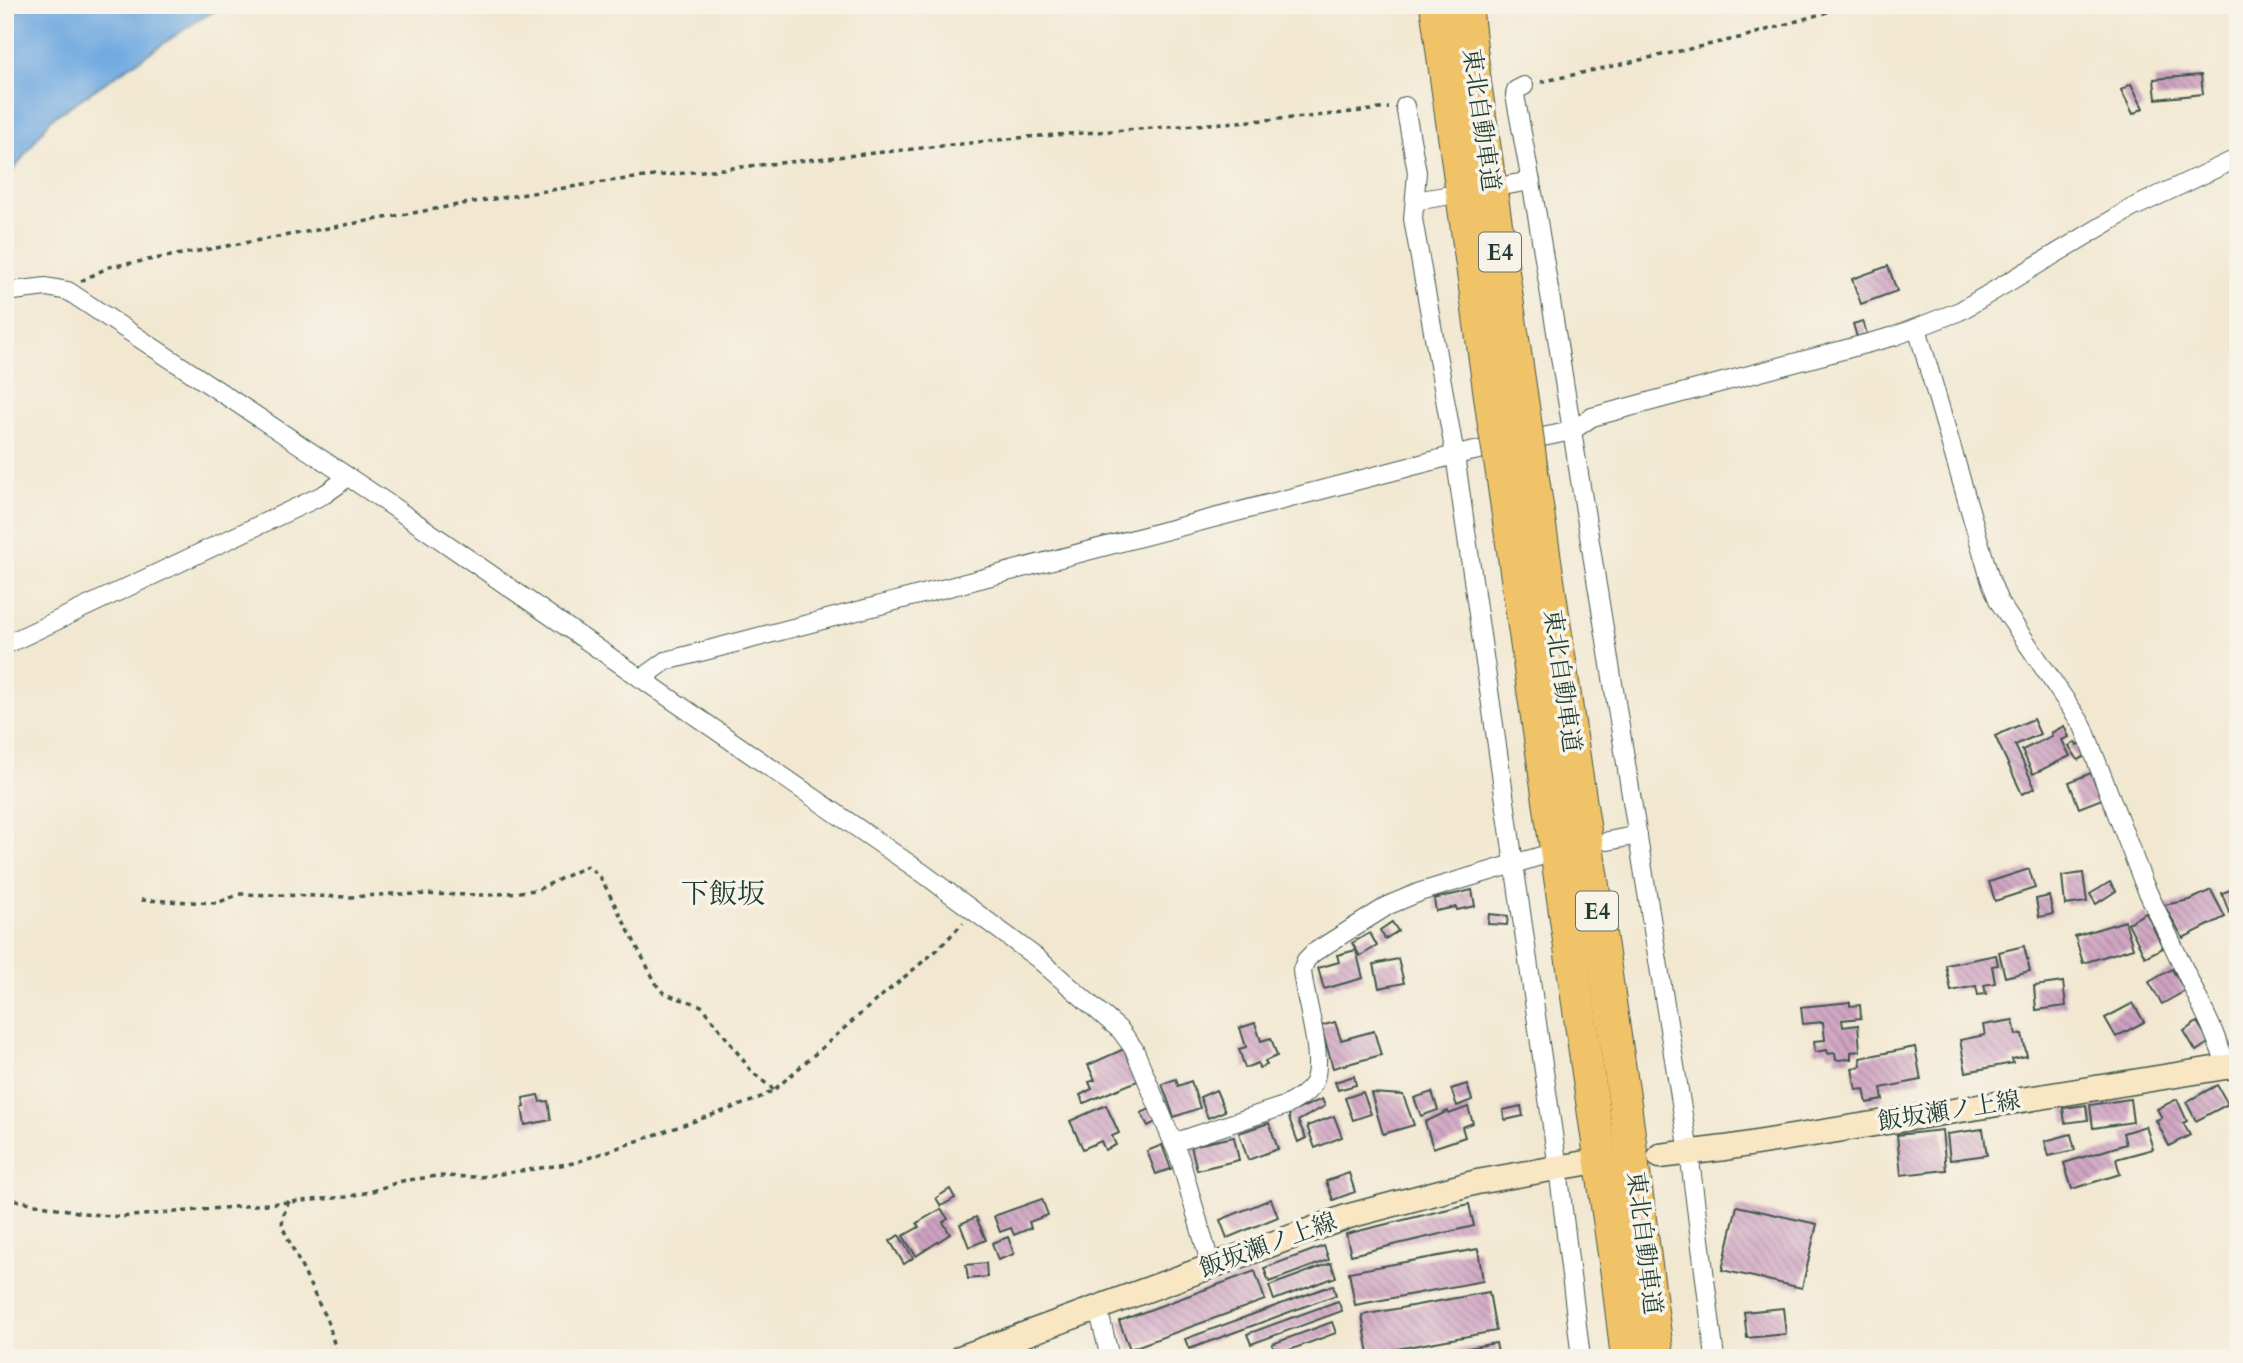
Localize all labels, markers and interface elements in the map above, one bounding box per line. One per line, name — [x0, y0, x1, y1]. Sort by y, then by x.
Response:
street label: 東北自動車道 — [1455, 46, 1507, 194]
road number: E4 — [1479, 232, 1521, 272]
street label: 東北自動車道 — [1536, 607, 1588, 755]
district label: 下飯坂 — [681, 875, 765, 913]
road number: E4 — [1576, 891, 1618, 930]
street label: 飯坂瀬ノ上線 — [1875, 1083, 2023, 1139]
street label: 東北自動車道 — [1619, 1170, 1669, 1316]
street label: 飯坂瀬ノ上線 — [1195, 1205, 1341, 1285]

